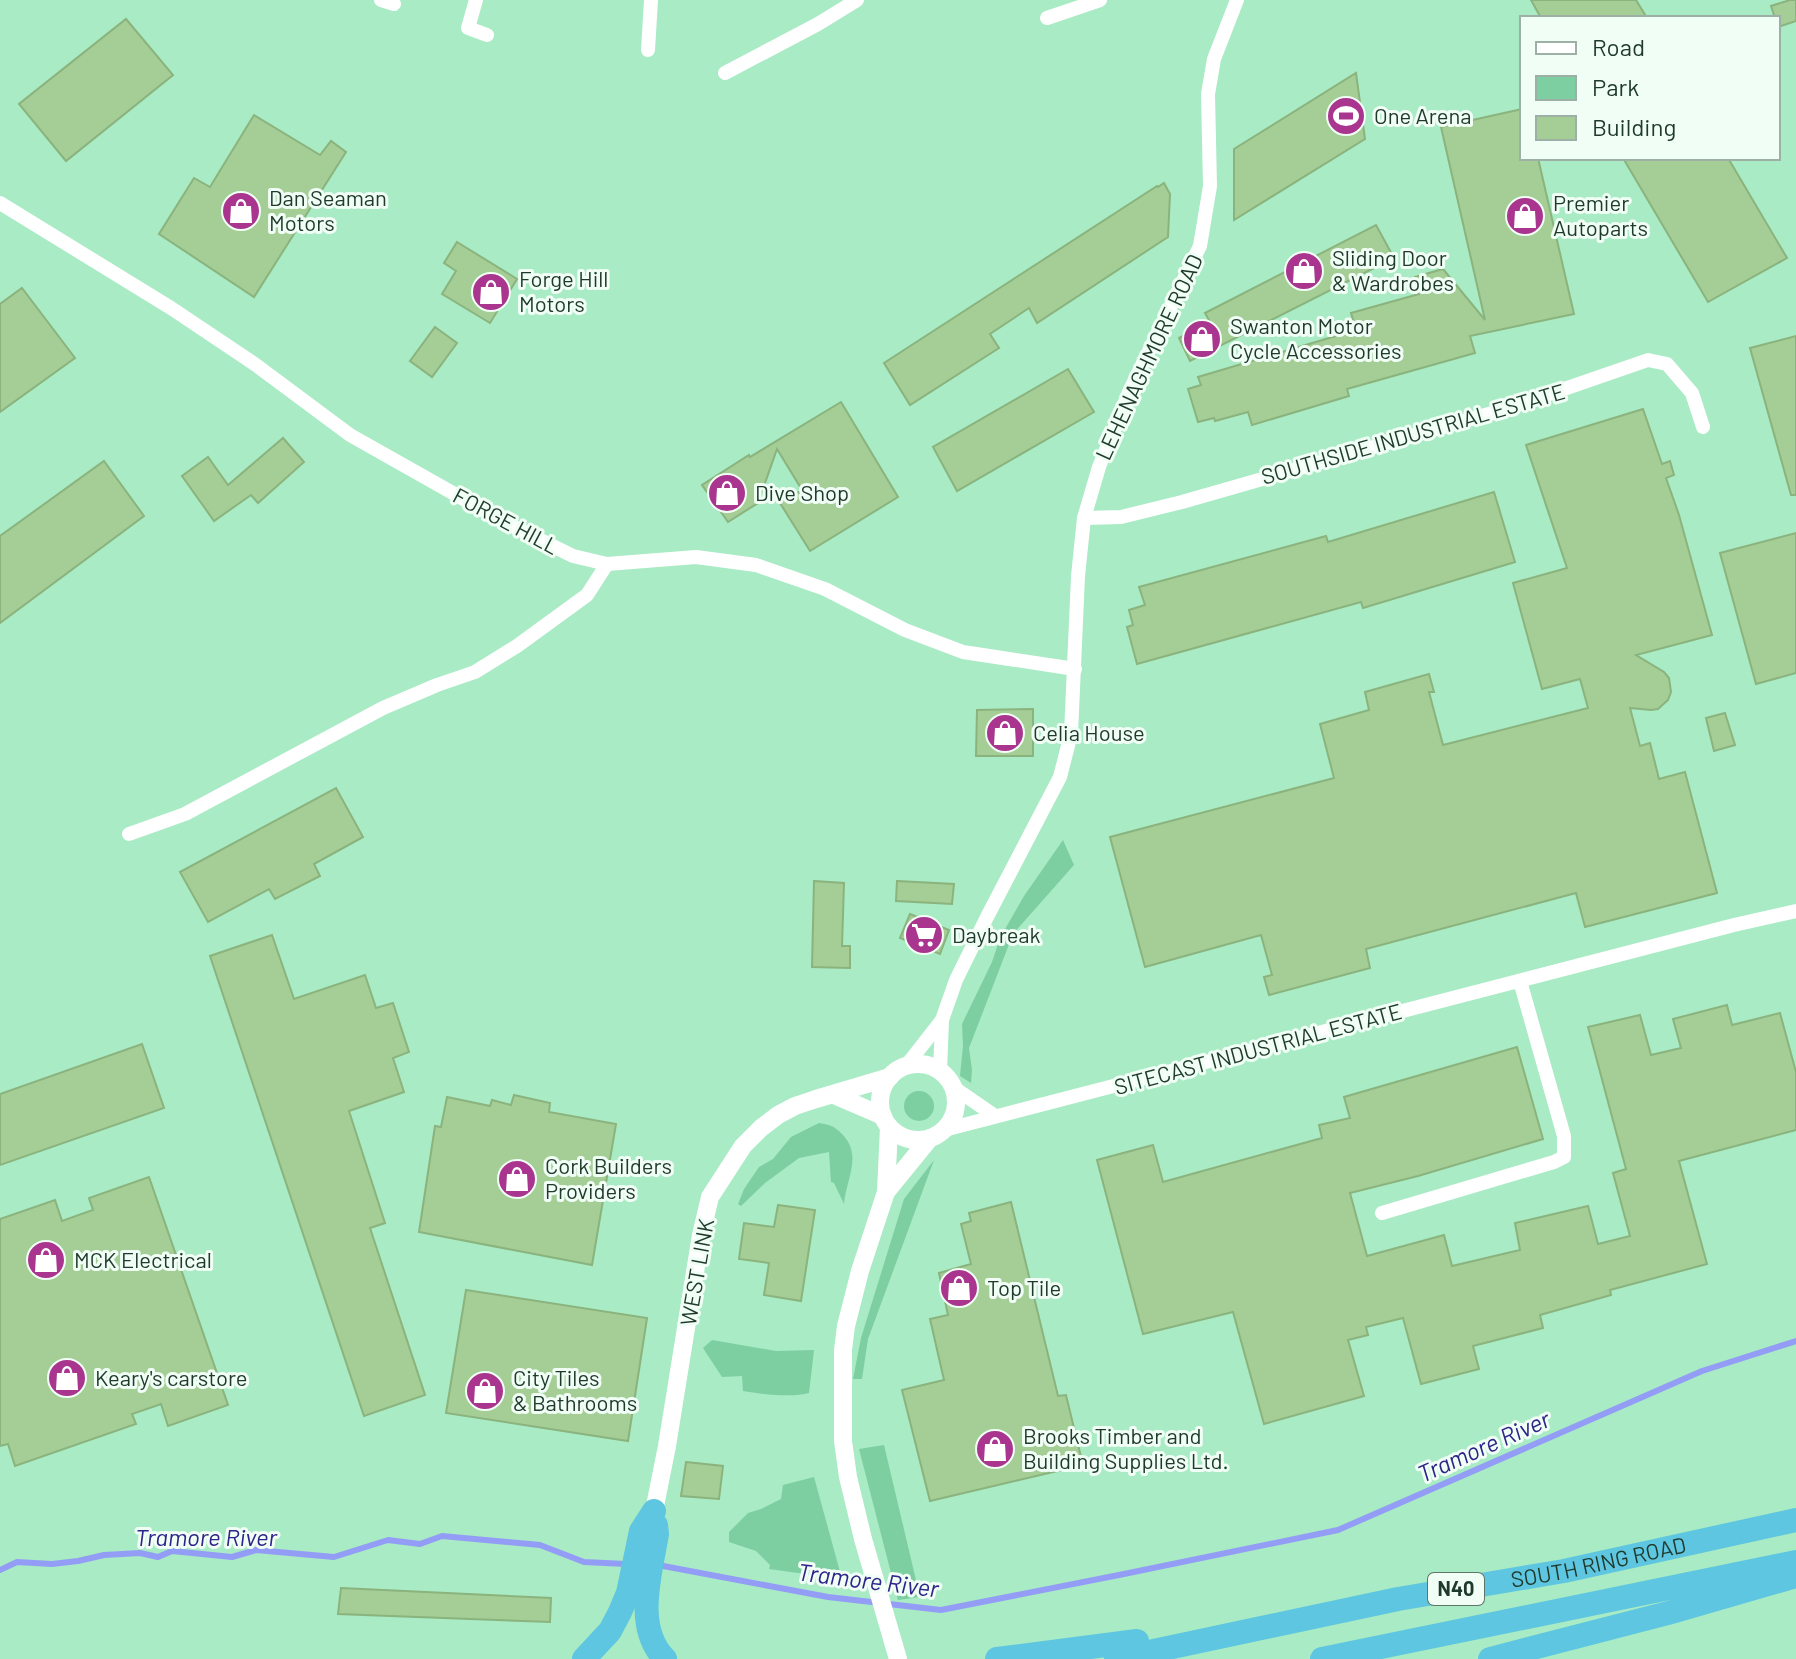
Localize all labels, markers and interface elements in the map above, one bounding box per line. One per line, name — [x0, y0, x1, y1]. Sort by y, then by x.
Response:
legend — [1520, 16, 1780, 160]
text: Road — [1592, 32, 1645, 61]
text: Park — [1592, 72, 1639, 101]
sports icon: One Arena — [1325, 95, 1367, 137]
place label: One Arena — [1374, 102, 1472, 128]
text: Building — [1592, 112, 1676, 141]
place label: Dan Seaman Motors — [269, 184, 387, 235]
place label: Premier Autoparts — [1553, 189, 1648, 240]
shop icon: Dan Seaman Motors — [220, 190, 262, 232]
shop icon: Premier Autoparts — [1504, 195, 1546, 237]
place label: Sliding Door & Wardrobes — [1332, 244, 1454, 295]
street label: LEHENAGHMORE ROAD — [1089, 250, 1207, 464]
shop icon: Sliding Door & Wardrobes — [1283, 250, 1325, 292]
place label: Forge Hill Motors — [519, 265, 608, 316]
shop icon: Forge Hill Motors — [470, 271, 512, 313]
place label: Swanton Motor Cycle Accessories — [1230, 312, 1402, 363]
shop icon: Swanton Motor Cycle Accessories — [1181, 318, 1223, 360]
street label: SOUTHSIDE INDUSTRIAL ESTATE — [1258, 377, 1568, 489]
shop icon: Dive Shop — [706, 472, 748, 514]
place label: Dive Shop — [755, 479, 849, 505]
street label: FORGE HILL — [449, 481, 564, 559]
shop icon: Celia House — [984, 712, 1026, 754]
place label: Celia House — [1033, 719, 1145, 745]
supermarket icon: Daybreak — [903, 914, 945, 956]
place label: Daybreak — [952, 921, 1041, 947]
street label: SITECAST INDUSTRIAL ESTATE — [1111, 997, 1404, 1099]
place label: Cork Builders Providers — [545, 1152, 672, 1203]
shop icon: Cork Builders Providers — [496, 1158, 538, 1200]
street label: WEST LINK — [674, 1216, 718, 1327]
shop icon: MCK Electrical — [25, 1239, 67, 1281]
place label: MCK Electrical — [74, 1246, 212, 1272]
shop icon: Top Tile — [938, 1267, 980, 1309]
place label: Top Tile — [987, 1274, 1061, 1300]
shop icon: Keary's carstore — [46, 1357, 88, 1399]
place label: Keary's carstore — [95, 1364, 248, 1390]
place label: City Tiles & Bathrooms — [513, 1364, 637, 1415]
shop icon: City Tiles & Bathrooms — [464, 1370, 506, 1412]
water label: Tramore River — [1413, 1403, 1555, 1488]
place label: Brooks Timber and Building Supplies Ltd. — [1023, 1422, 1229, 1473]
shop icon: Brooks Timber and Building Supplies Ltd. — [974, 1428, 1016, 1470]
water label: Tramore River — [135, 1522, 278, 1551]
street label: SOUTH RING ROAD — [1509, 1531, 1688, 1592]
water label: Tramore River — [796, 1556, 942, 1603]
road number: N40 — [1428, 1573, 1484, 1605]

